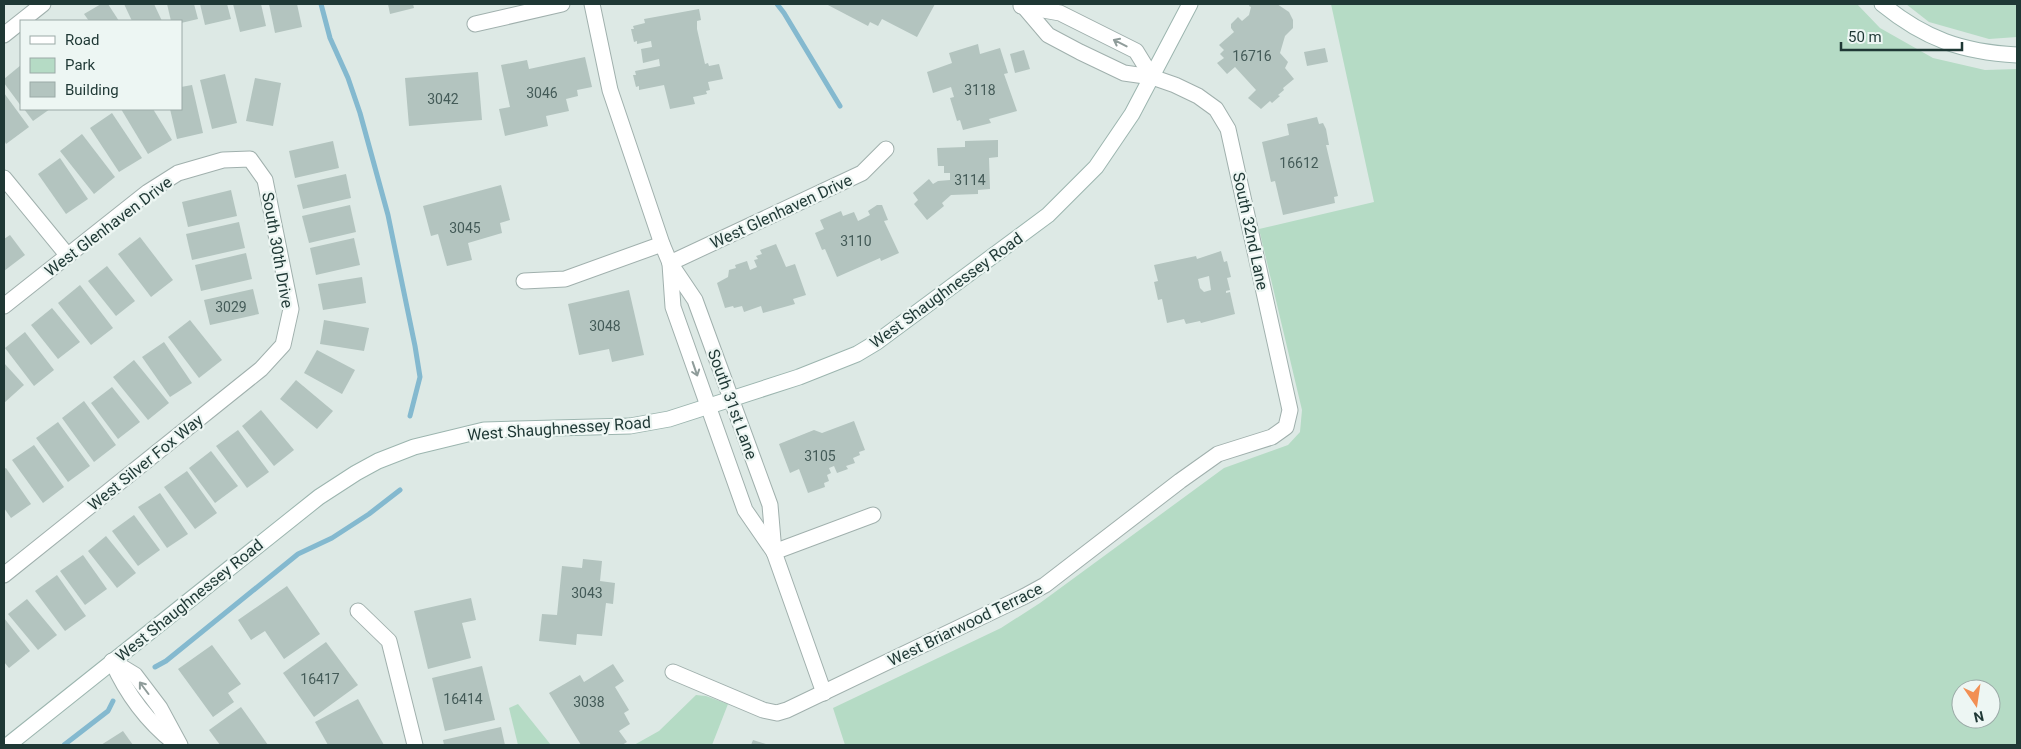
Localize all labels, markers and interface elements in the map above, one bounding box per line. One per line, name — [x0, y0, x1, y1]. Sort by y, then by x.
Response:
legend — [20, 20, 182, 110]
scale bar — [1841, 20, 1962, 52]
text: 50 m — [1848, 28, 1882, 46]
text: Road — [65, 31, 99, 49]
one-way arrow — [1113, 38, 1128, 47]
house number: 16716 — [1232, 48, 1272, 64]
text: Park — [65, 56, 96, 74]
text: Building — [65, 81, 119, 99]
house number: 3118 — [964, 82, 996, 98]
house number: 3046 — [526, 85, 558, 101]
house number: 3042 — [427, 91, 459, 107]
house number: 16612 — [1279, 155, 1319, 171]
street label: West Glenhaven Drive — [707, 170, 855, 253]
street label: South 32nd Lane — [1229, 170, 1272, 292]
street label: West Glenhaven Drive — [41, 172, 176, 280]
house number: 3114 — [954, 172, 986, 188]
street label: South 30th Drive — [258, 191, 297, 310]
house number: 3045 — [449, 220, 481, 236]
street label: West Shaughnessey Road — [866, 229, 1026, 352]
house number: 3110 — [840, 233, 872, 249]
house number: 3029 — [215, 299, 247, 315]
house number: 3048 — [589, 318, 621, 334]
street label: South 31st Lane — [704, 347, 761, 462]
one-way arrow — [691, 361, 700, 376]
street label: West Silver Fox Way — [84, 410, 207, 515]
street label: West Shaughnessey Road — [467, 413, 651, 444]
house number: 3105 — [804, 448, 836, 464]
street label: West Shaughnessey Road — [112, 535, 267, 666]
street label: West Briarwood Terrace — [885, 579, 1046, 670]
house number: 3043 — [571, 585, 603, 601]
house number: 16417 — [300, 671, 340, 687]
north arrow — [1951, 679, 2001, 729]
one-way arrow — [139, 682, 150, 695]
house number: 16414 — [443, 691, 483, 707]
house number: 3038 — [573, 694, 605, 710]
text: N — [1972, 708, 1986, 726]

